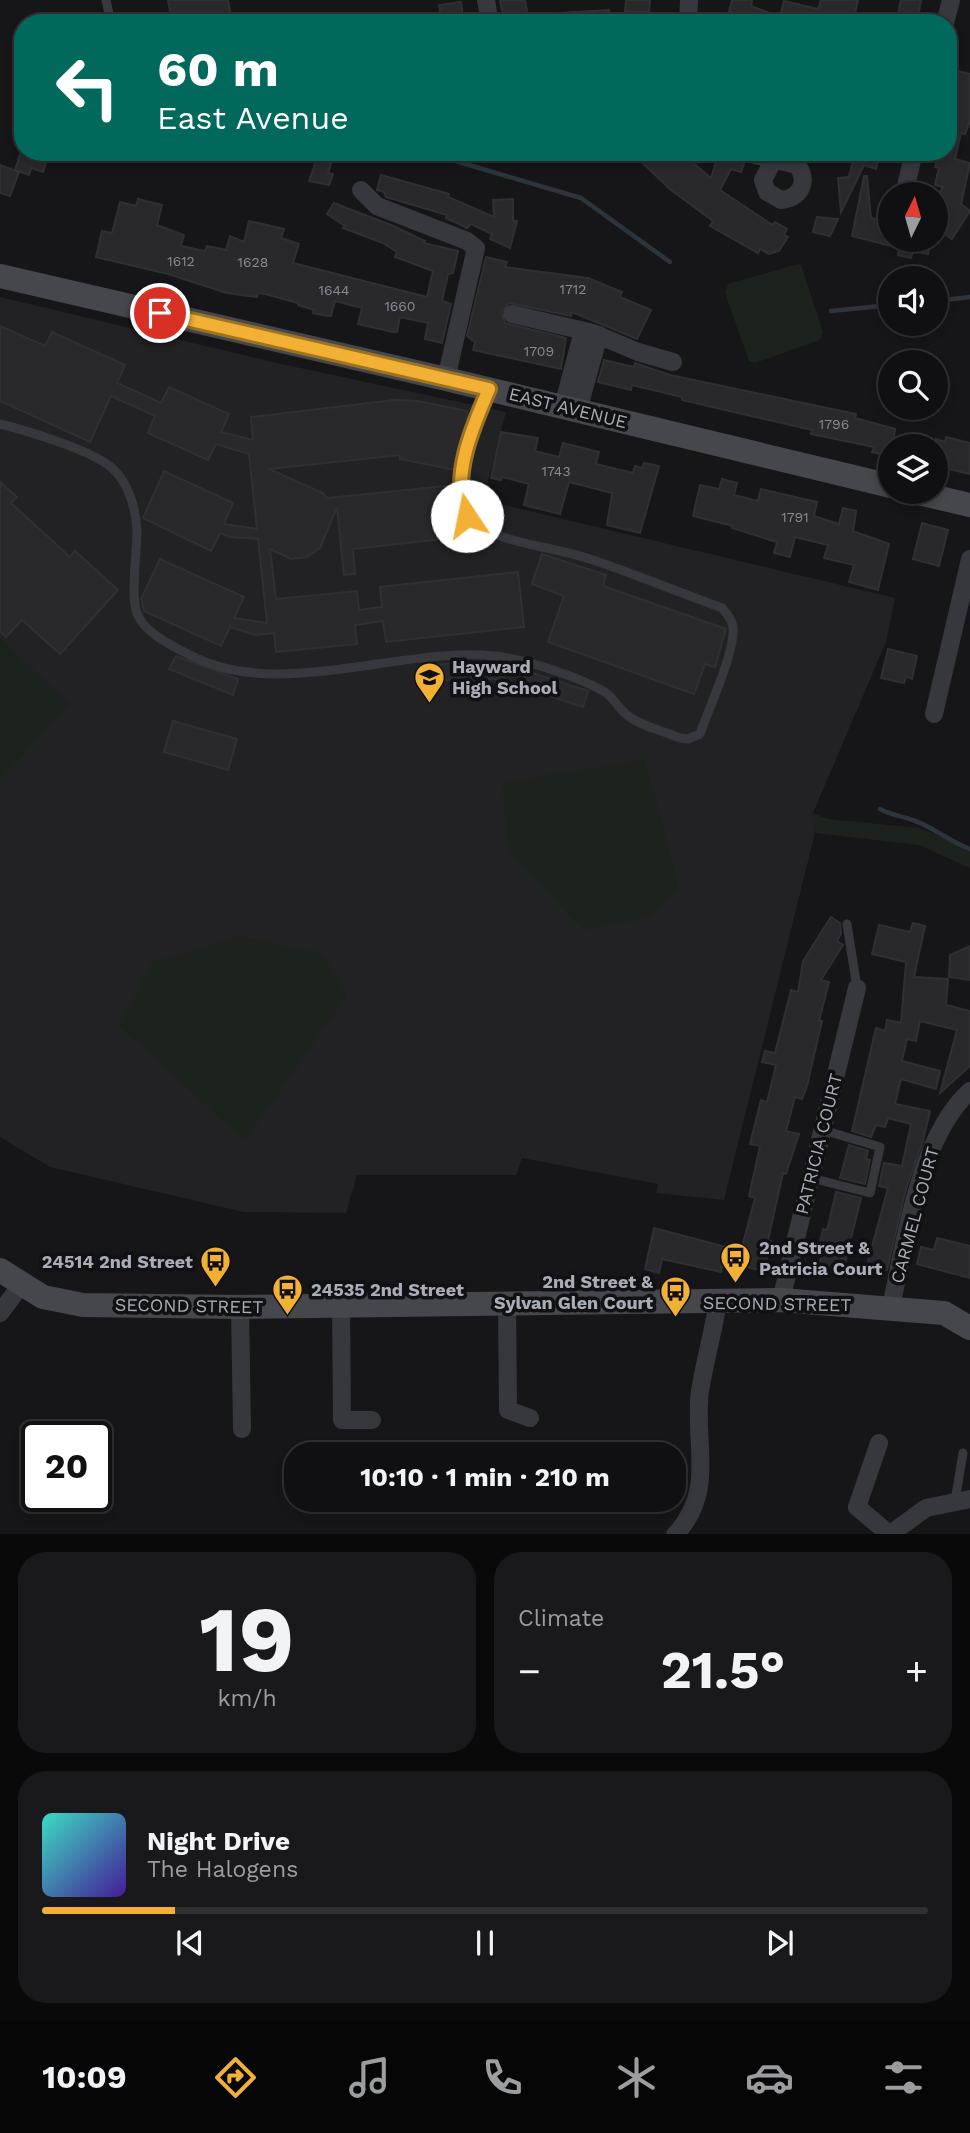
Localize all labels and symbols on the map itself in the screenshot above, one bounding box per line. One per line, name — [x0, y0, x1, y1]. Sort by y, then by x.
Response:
north arrow — [878, 182, 948, 252]
house number: 1612 — [167, 253, 195, 269]
house number: 1628 — [238, 254, 268, 270]
house number: 1712 — [560, 281, 586, 297]
house number: 1644 — [318, 282, 350, 298]
pin — [130, 283, 190, 343]
house number: 1660 — [384, 298, 416, 314]
house number: 1709 — [524, 343, 554, 359]
street label: EAST AVENUE — [507, 383, 630, 432]
house number: 1796 — [819, 416, 849, 432]
house number: 1743 — [541, 463, 571, 479]
position arrow — [430, 479, 504, 553]
house number: 1791 — [781, 509, 809, 525]
place label: Hayward High School — [452, 656, 558, 698]
school or university icon: Hayward High School — [412, 660, 446, 704]
street label: PATRICIA COURT — [791, 1071, 846, 1217]
street label: CARMEL COURT — [886, 1144, 943, 1285]
place label: 2nd Street & Patricia Court — [759, 1237, 882, 1279]
bus stop icon: 2nd Street & Patricia Court — [719, 1241, 753, 1285]
bus stop icon: 24514 2nd Street — [199, 1245, 233, 1289]
place label: 24514 2nd Street — [42, 1251, 193, 1272]
place label: 2nd Street & Sylvan Glen Court — [494, 1271, 653, 1313]
bus stop icon: 24535 2nd Street — [271, 1273, 305, 1317]
bus stop icon: 2nd Street & Sylvan Glen Court — [659, 1275, 693, 1319]
place label: 24535 2nd Street — [311, 1279, 464, 1300]
street label: SECOND STREET — [703, 1292, 852, 1315]
street label: SECOND STREET — [115, 1294, 264, 1317]
speed limit sign: 20 — [21, 1421, 112, 1512]

